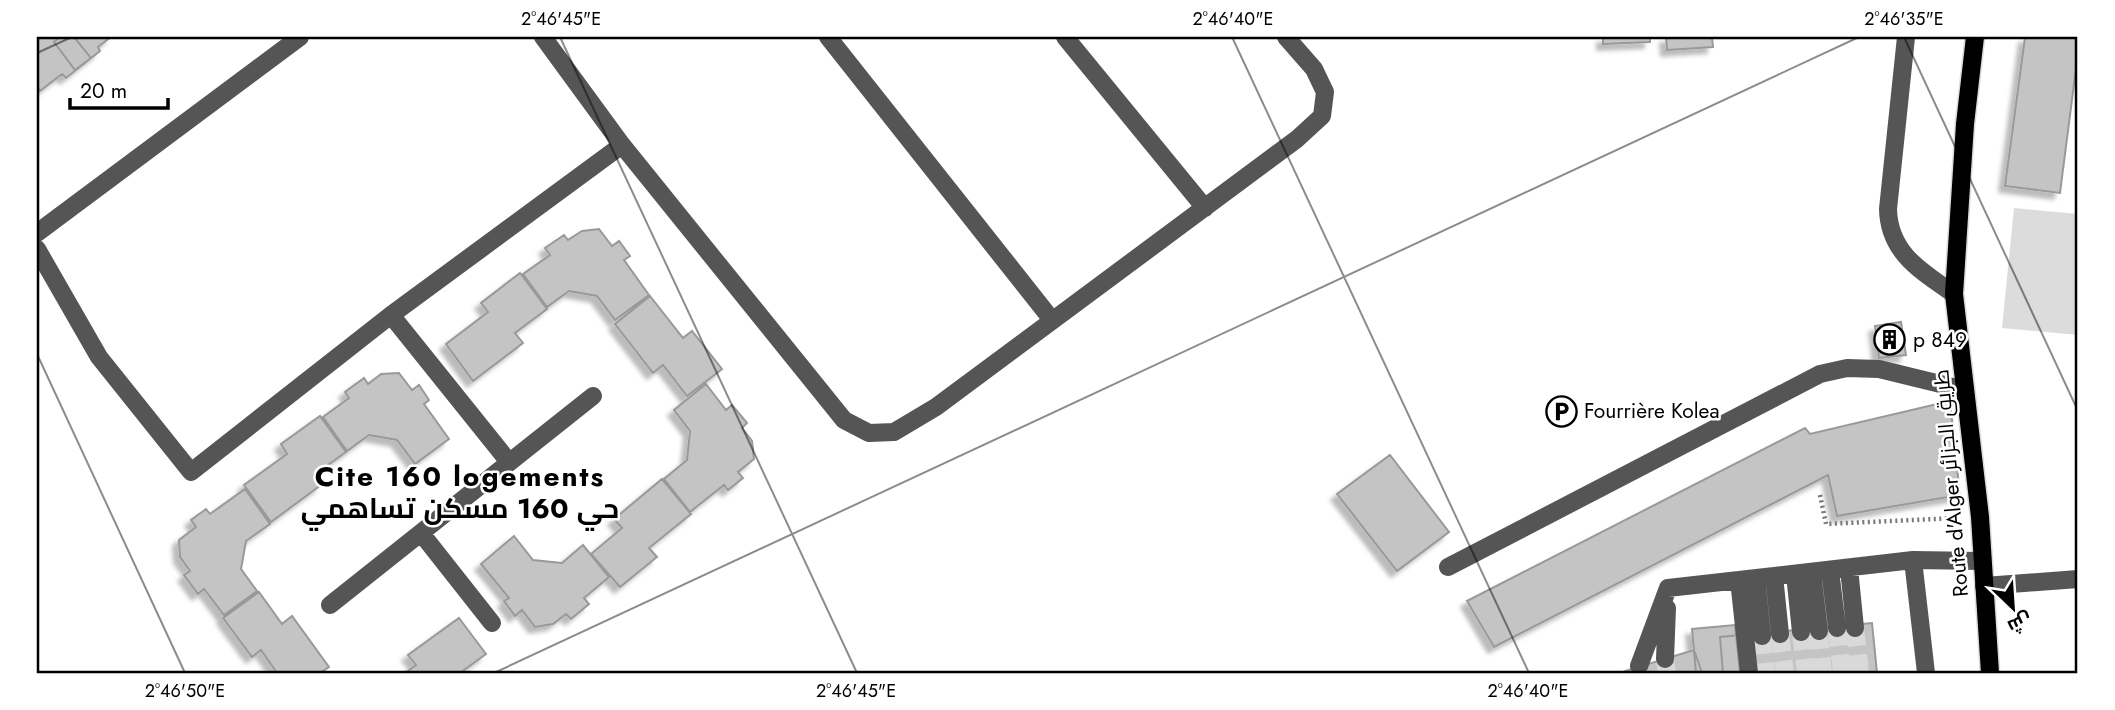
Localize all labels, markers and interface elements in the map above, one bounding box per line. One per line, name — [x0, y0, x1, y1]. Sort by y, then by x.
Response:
text: 2°46'45"E — [521, 6, 601, 32]
text: 2°46'40"E — [1193, 6, 1273, 32]
text: 2°46'35"E — [1864, 6, 1944, 32]
scale bar — [70, 66, 168, 110]
text: 20 m — [80, 76, 127, 106]
building icon: p 849 — [1873, 323, 1907, 357]
place label: p 849 — [1913, 325, 1967, 355]
street label: Route d'Alger طريق الجزائر — [1926, 368, 1976, 598]
parking icon: Fourrière Kolea — [1544, 394, 1578, 428]
place label: Fourrière Kolea — [1584, 396, 1720, 426]
district label: Cite 160 logements حي 160 مسكن تساهمي — [301, 456, 619, 531]
north arrow — [1979, 574, 2048, 644]
text: ش — [2003, 606, 2037, 640]
text: 2°46'50"E — [145, 678, 225, 704]
text: 2°46'45"E — [816, 678, 896, 704]
text: 2°46'40"E — [1488, 678, 1568, 704]

